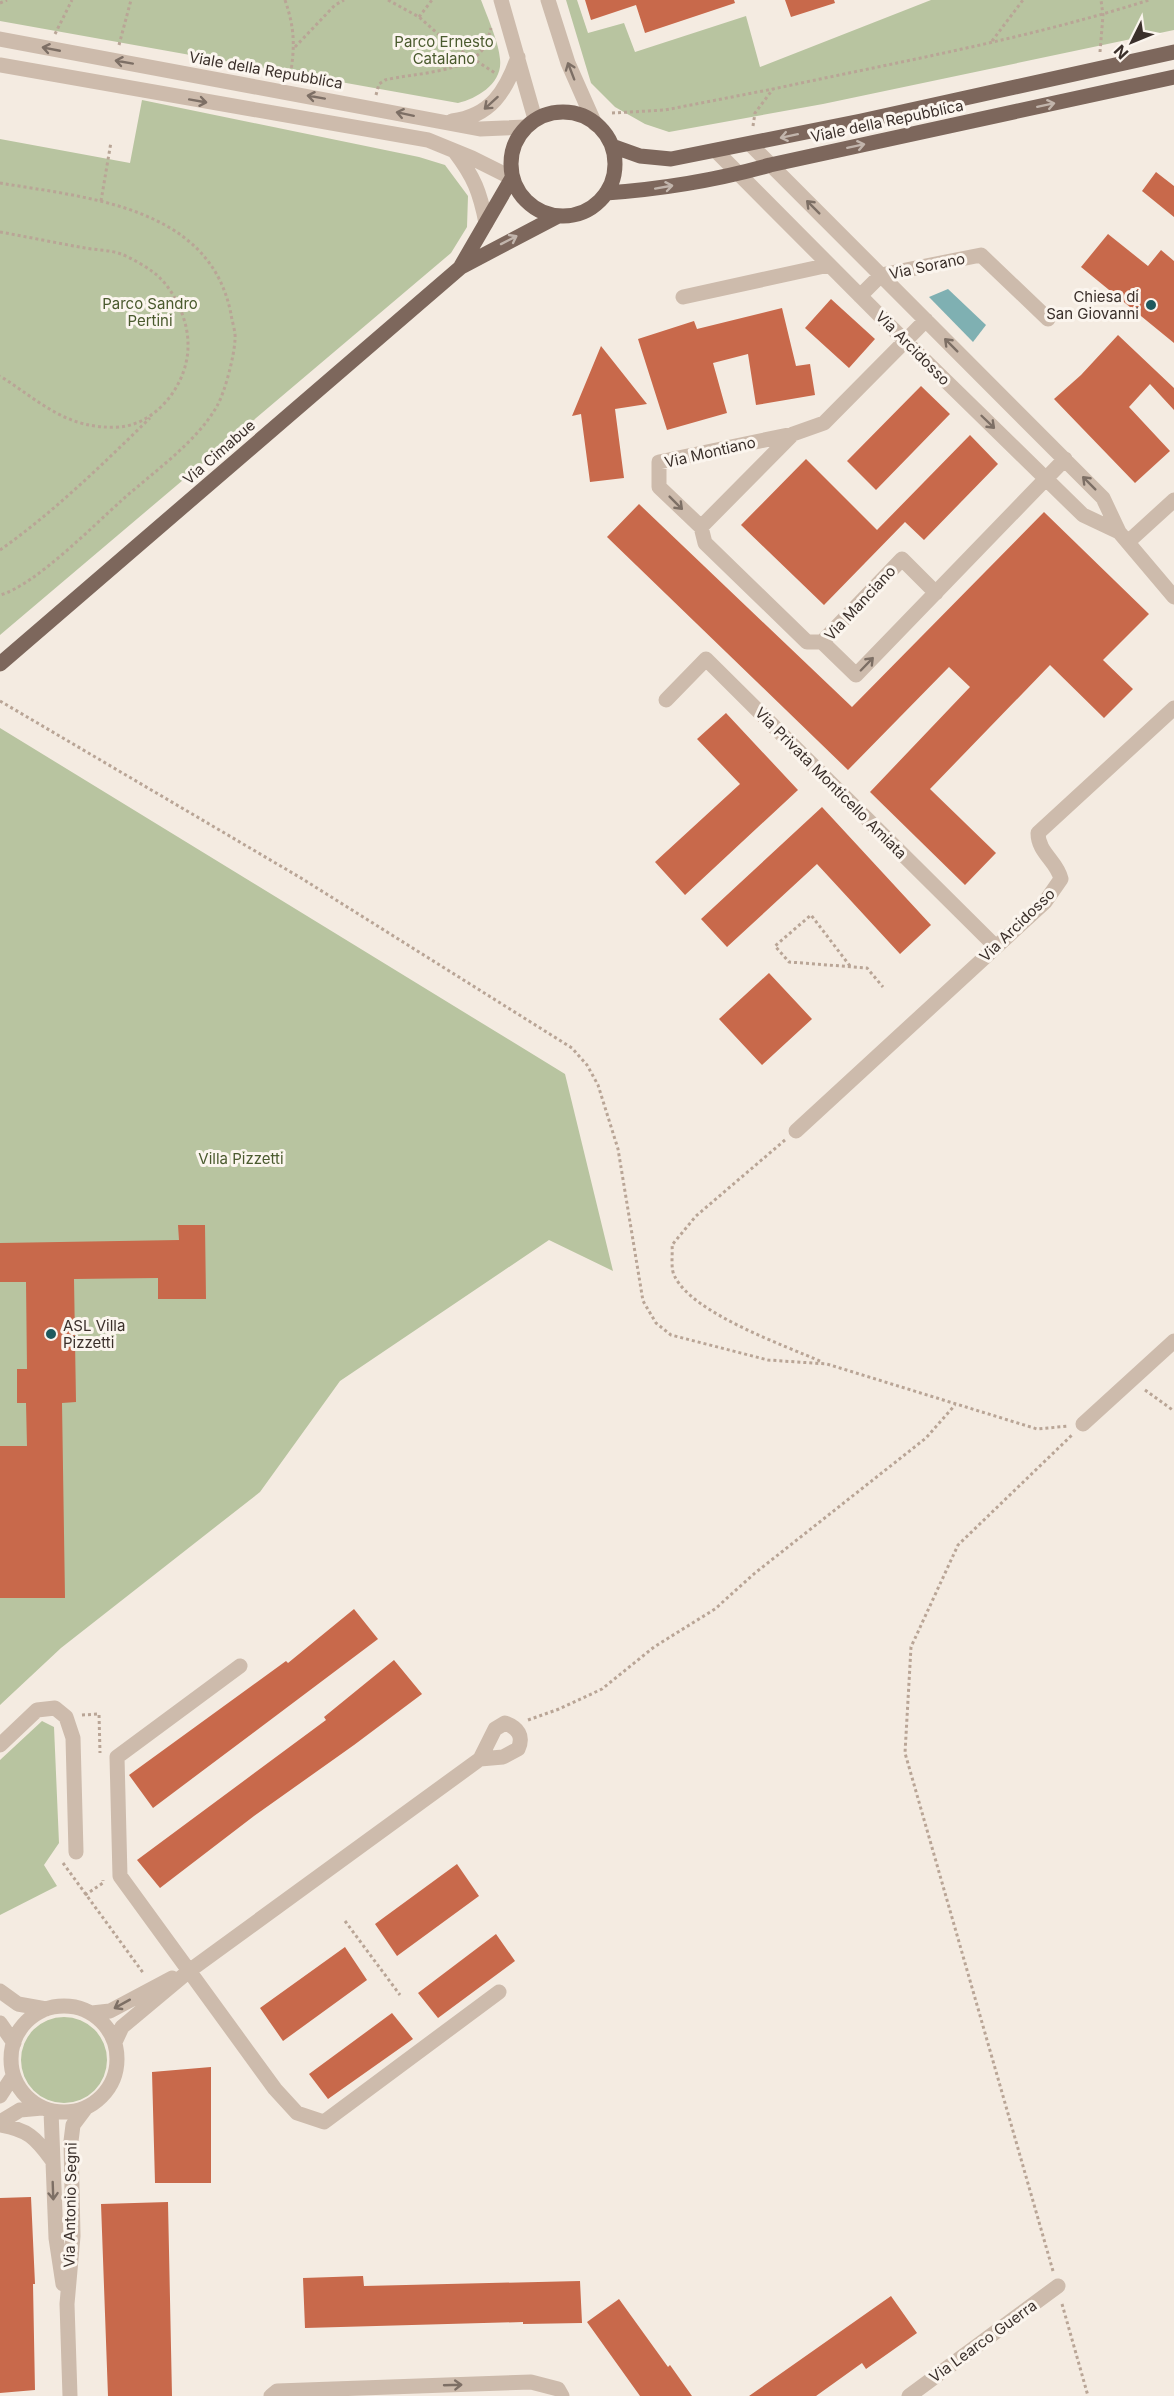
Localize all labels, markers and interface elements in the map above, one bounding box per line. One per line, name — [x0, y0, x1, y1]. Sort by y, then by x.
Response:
north arrow — [1102, 12, 1162, 72]
park label: Parco Ernesto Catalano — [394, 32, 494, 68]
text: N — [1110, 41, 1133, 64]
one-way arrow — [42, 43, 61, 54]
street label: Viale della Repubblica — [188, 47, 344, 93]
one-way arrow — [115, 56, 135, 67]
one-way arrow — [564, 62, 575, 81]
one-way arrow — [307, 91, 327, 102]
one-way arrow — [188, 96, 208, 107]
one-way arrow — [484, 96, 499, 110]
street label: Viale della Repubblica — [809, 96, 965, 146]
one-way arrow — [1037, 98, 1056, 110]
one-way arrow — [396, 108, 415, 120]
one-way arrow — [779, 131, 799, 142]
one-way arrow — [846, 140, 865, 152]
one-way arrow — [653, 181, 673, 192]
one-way arrow — [805, 200, 820, 215]
one-way arrow — [500, 234, 518, 246]
street label: Via Sorano — [887, 249, 967, 283]
place label: Chiesa di San Giovanni — [1046, 287, 1139, 323]
park label: Parco Sandro Pertini — [102, 294, 198, 330]
marker: Chiesa di San Giovanni — [1144, 298, 1158, 312]
street label: Via Arcidosso — [872, 307, 954, 389]
one-way arrow — [943, 338, 958, 352]
street label: Via Cimabue — [179, 415, 259, 489]
one-way arrow — [981, 415, 996, 429]
street label: Via Montiano — [663, 432, 757, 472]
one-way arrow — [1081, 476, 1096, 491]
one-way arrow — [668, 495, 683, 510]
street label: Via Manciano — [820, 561, 900, 645]
one-way arrow — [860, 656, 874, 671]
street label: Via Privata Monticello Amiata — [751, 703, 911, 863]
street label: Via Arcidosso — [975, 884, 1059, 966]
park label: Villa Pizzetti — [198, 1149, 284, 1168]
place label: ASL Villa Pizzetti — [63, 1316, 125, 1352]
marker: ASL Villa Pizzetti — [44, 1327, 58, 1341]
one-way arrow — [114, 1999, 132, 2010]
street label: Via Antonio Segni — [59, 2142, 81, 2268]
one-way arrow — [48, 2180, 59, 2200]
street label: Via Learco Guerra — [925, 2296, 1041, 2386]
one-way arrow — [443, 2379, 463, 2390]

